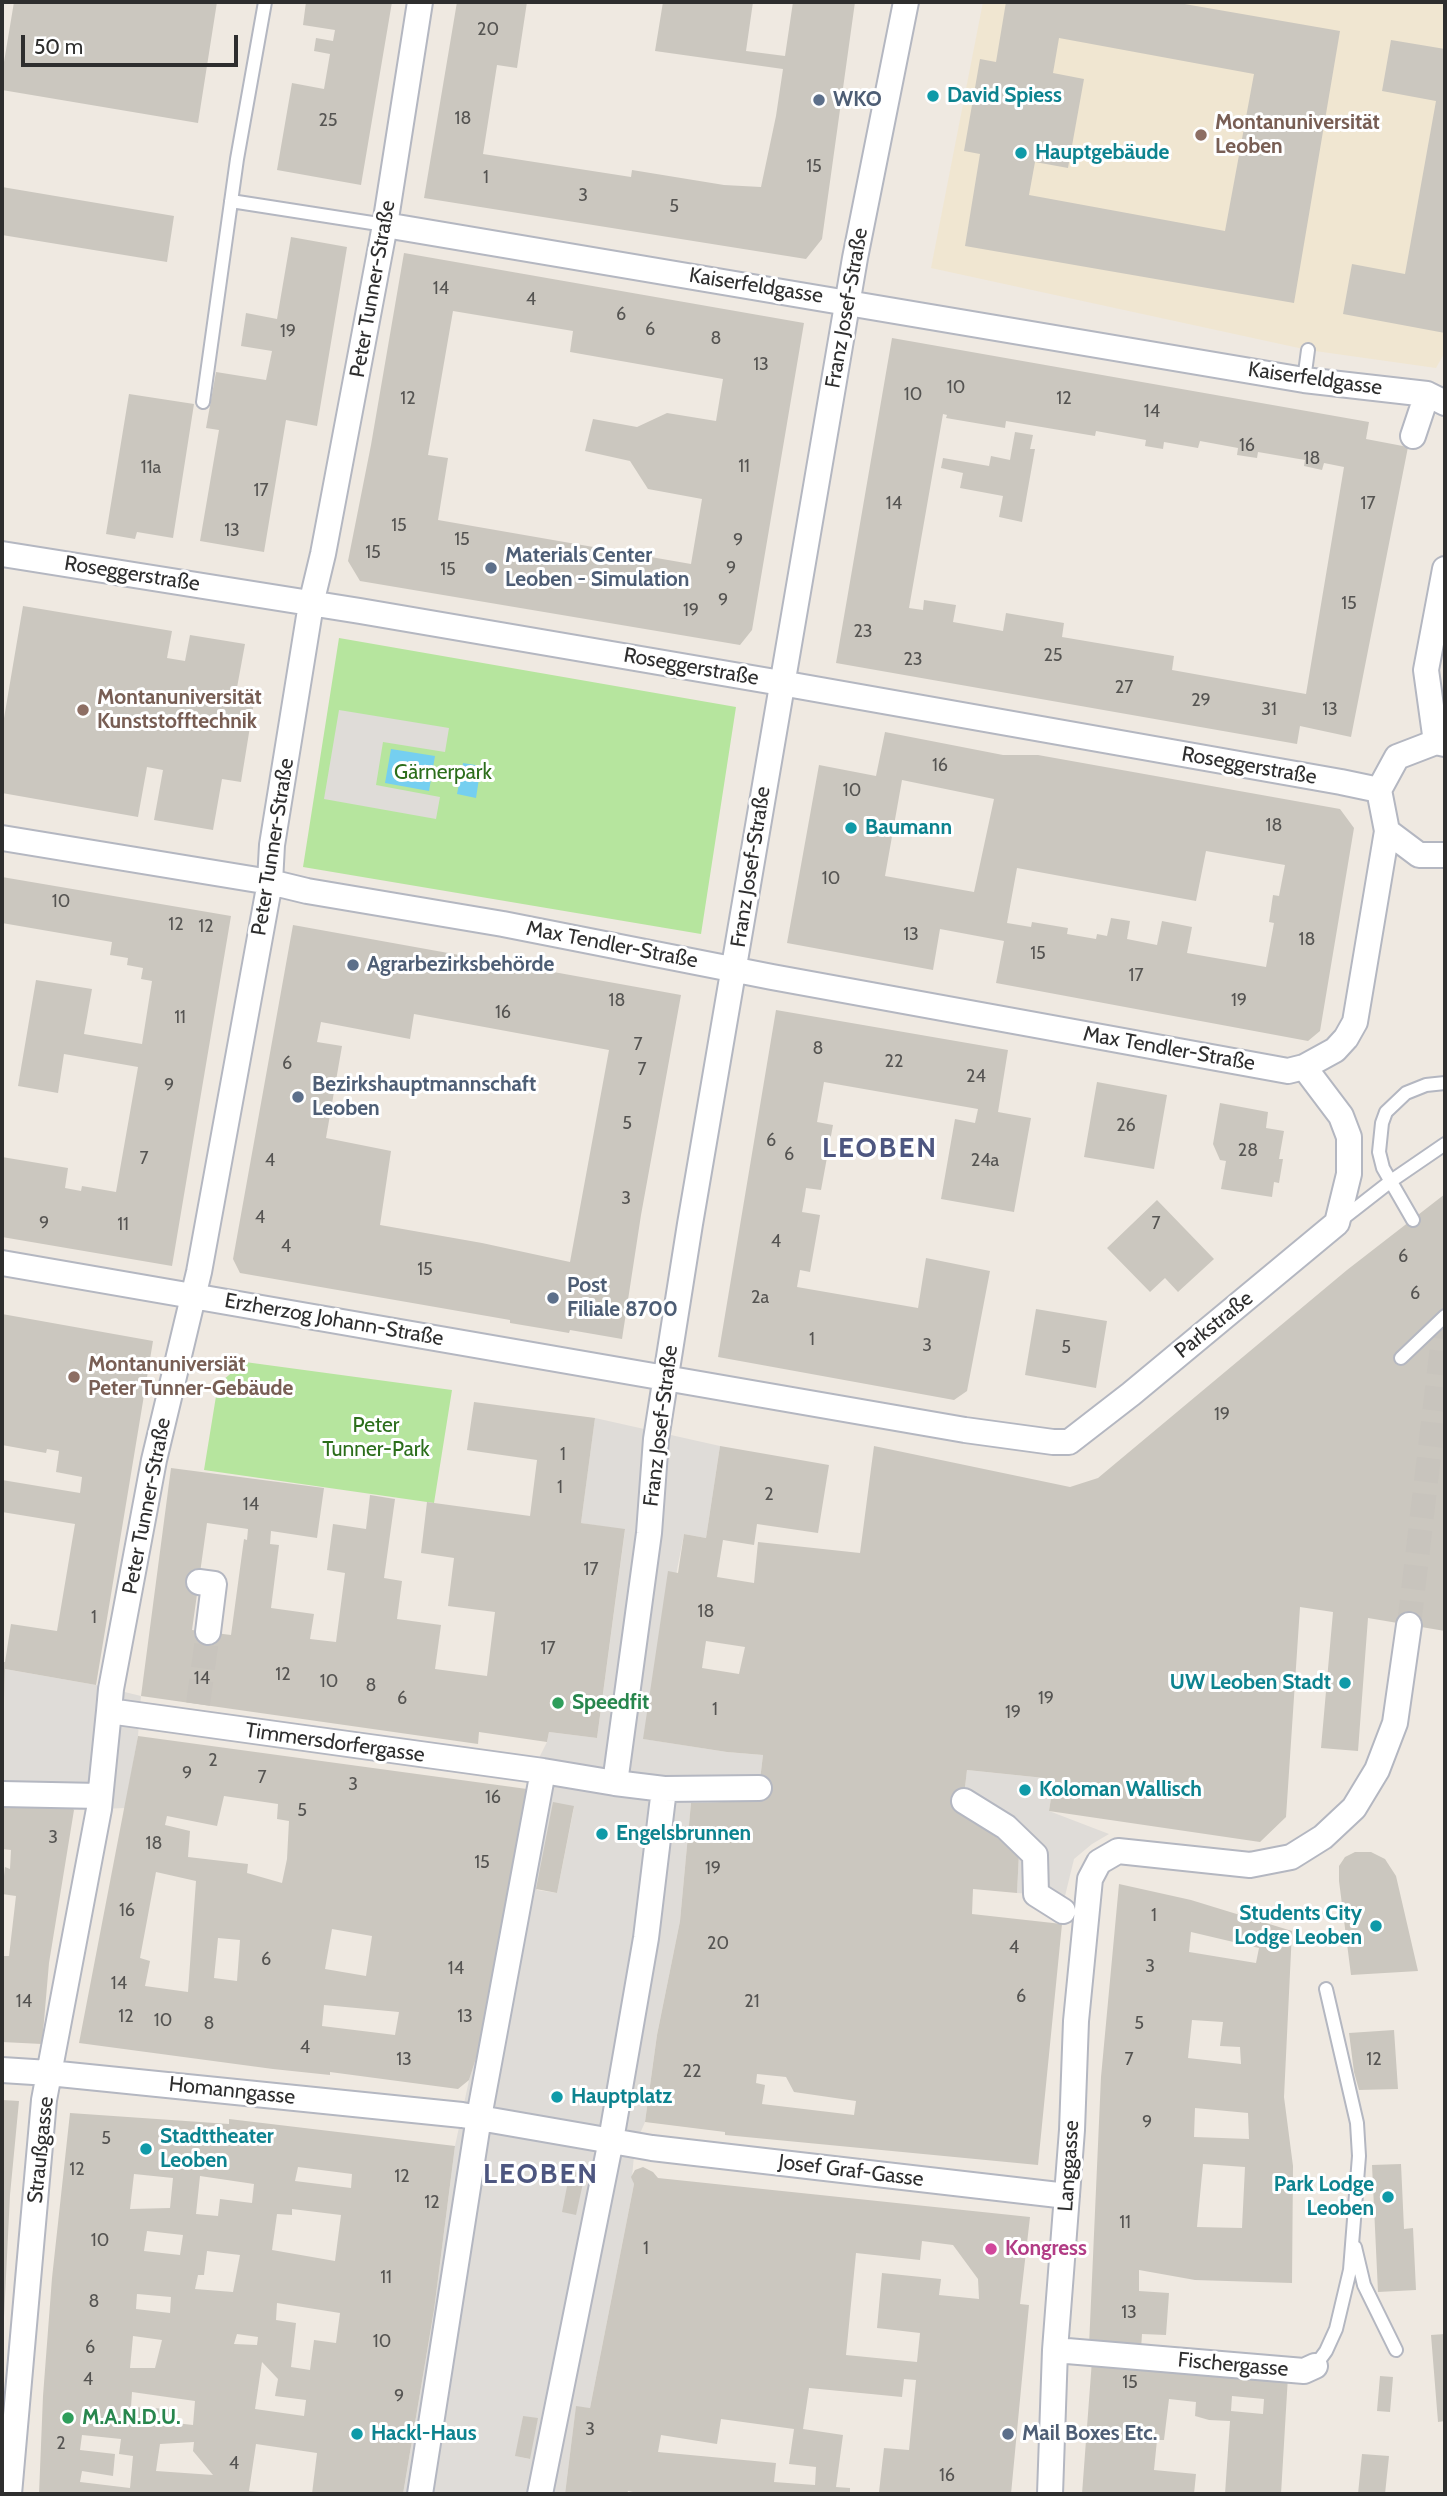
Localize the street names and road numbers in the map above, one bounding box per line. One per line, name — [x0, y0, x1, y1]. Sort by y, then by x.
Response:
street label: Peter Tunner-Straße — [345, 198, 401, 380]
street label: Franz Josef-Straße — [820, 226, 874, 390]
street label: Kaiserfeldgasse — [687, 263, 825, 309]
street label: Kaiserfeldgasse — [1246, 357, 1384, 401]
street label: Roseggerstraße — [63, 551, 201, 597]
street label: Roseggerstraße — [622, 643, 760, 691]
street label: Roseggerstraße — [1180, 742, 1318, 790]
street label: Peter Tunner-Straße — [247, 756, 299, 938]
street label: Franz Josef-Straße — [726, 785, 776, 949]
street label: Max Tendler-Straße — [524, 916, 700, 974]
street label: Max Tendler-Straße — [1081, 1021, 1257, 1077]
street label: Parkstraße — [1170, 1286, 1258, 1364]
street label: Erzherzog Johann-Straße — [223, 1288, 445, 1352]
street label: Franz Josef-Straße — [639, 1344, 683, 1508]
street label: Peter Tunner-Straße — [118, 1416, 176, 1596]
street label: Timmersdorfergasse — [244, 1718, 426, 1768]
street label: Homanngasse — [168, 2072, 296, 2110]
street label: Straußgasse — [23, 2095, 59, 2205]
street label: Langgasse — [1053, 2119, 1085, 2213]
street label: Josef Graf-Gasse — [777, 2150, 925, 2192]
street label: Fischergasse — [1177, 2348, 1289, 2382]

